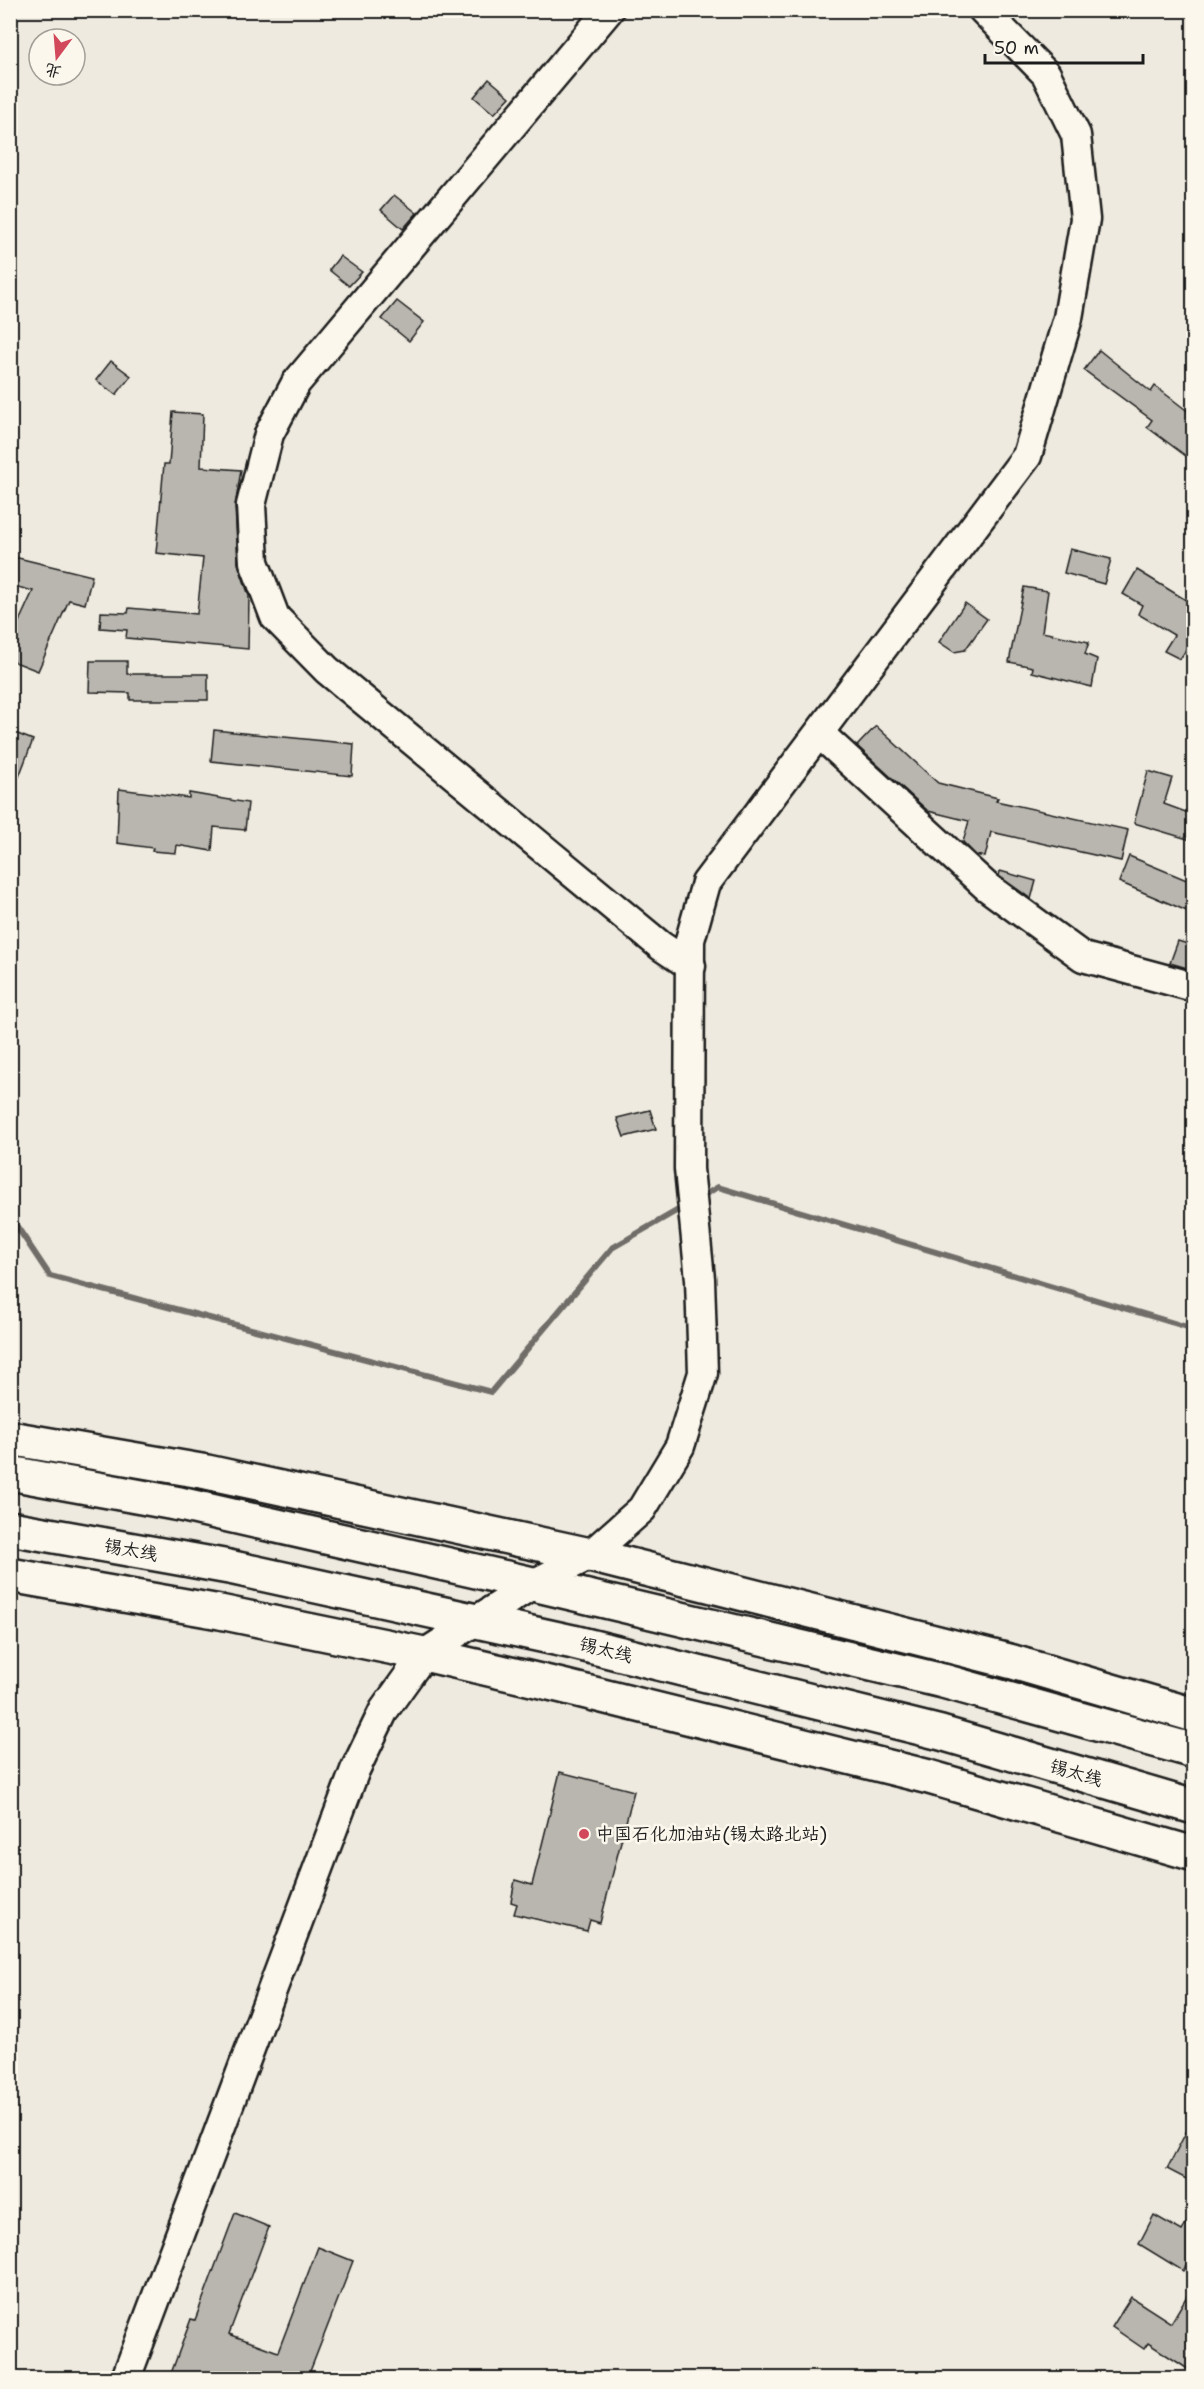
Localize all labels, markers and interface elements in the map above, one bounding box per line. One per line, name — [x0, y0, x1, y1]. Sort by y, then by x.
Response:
north arrow — [27, 27, 87, 87]
scale bar — [985, 27, 1142, 65]
text: 50 m — [994, 36, 1039, 60]
text: 北 — [42, 59, 64, 83]
street label: 锡太线 — [102, 1533, 160, 1567]
street label: 锡太线 — [577, 1632, 635, 1668]
street label: 锡太线 — [1047, 1754, 1105, 1792]
place label: 中国石化加油站(锡太路北站) — [596, 1822, 827, 1846]
marker: 中国石化加油站(锡太路北站) — [577, 1827, 591, 1841]

